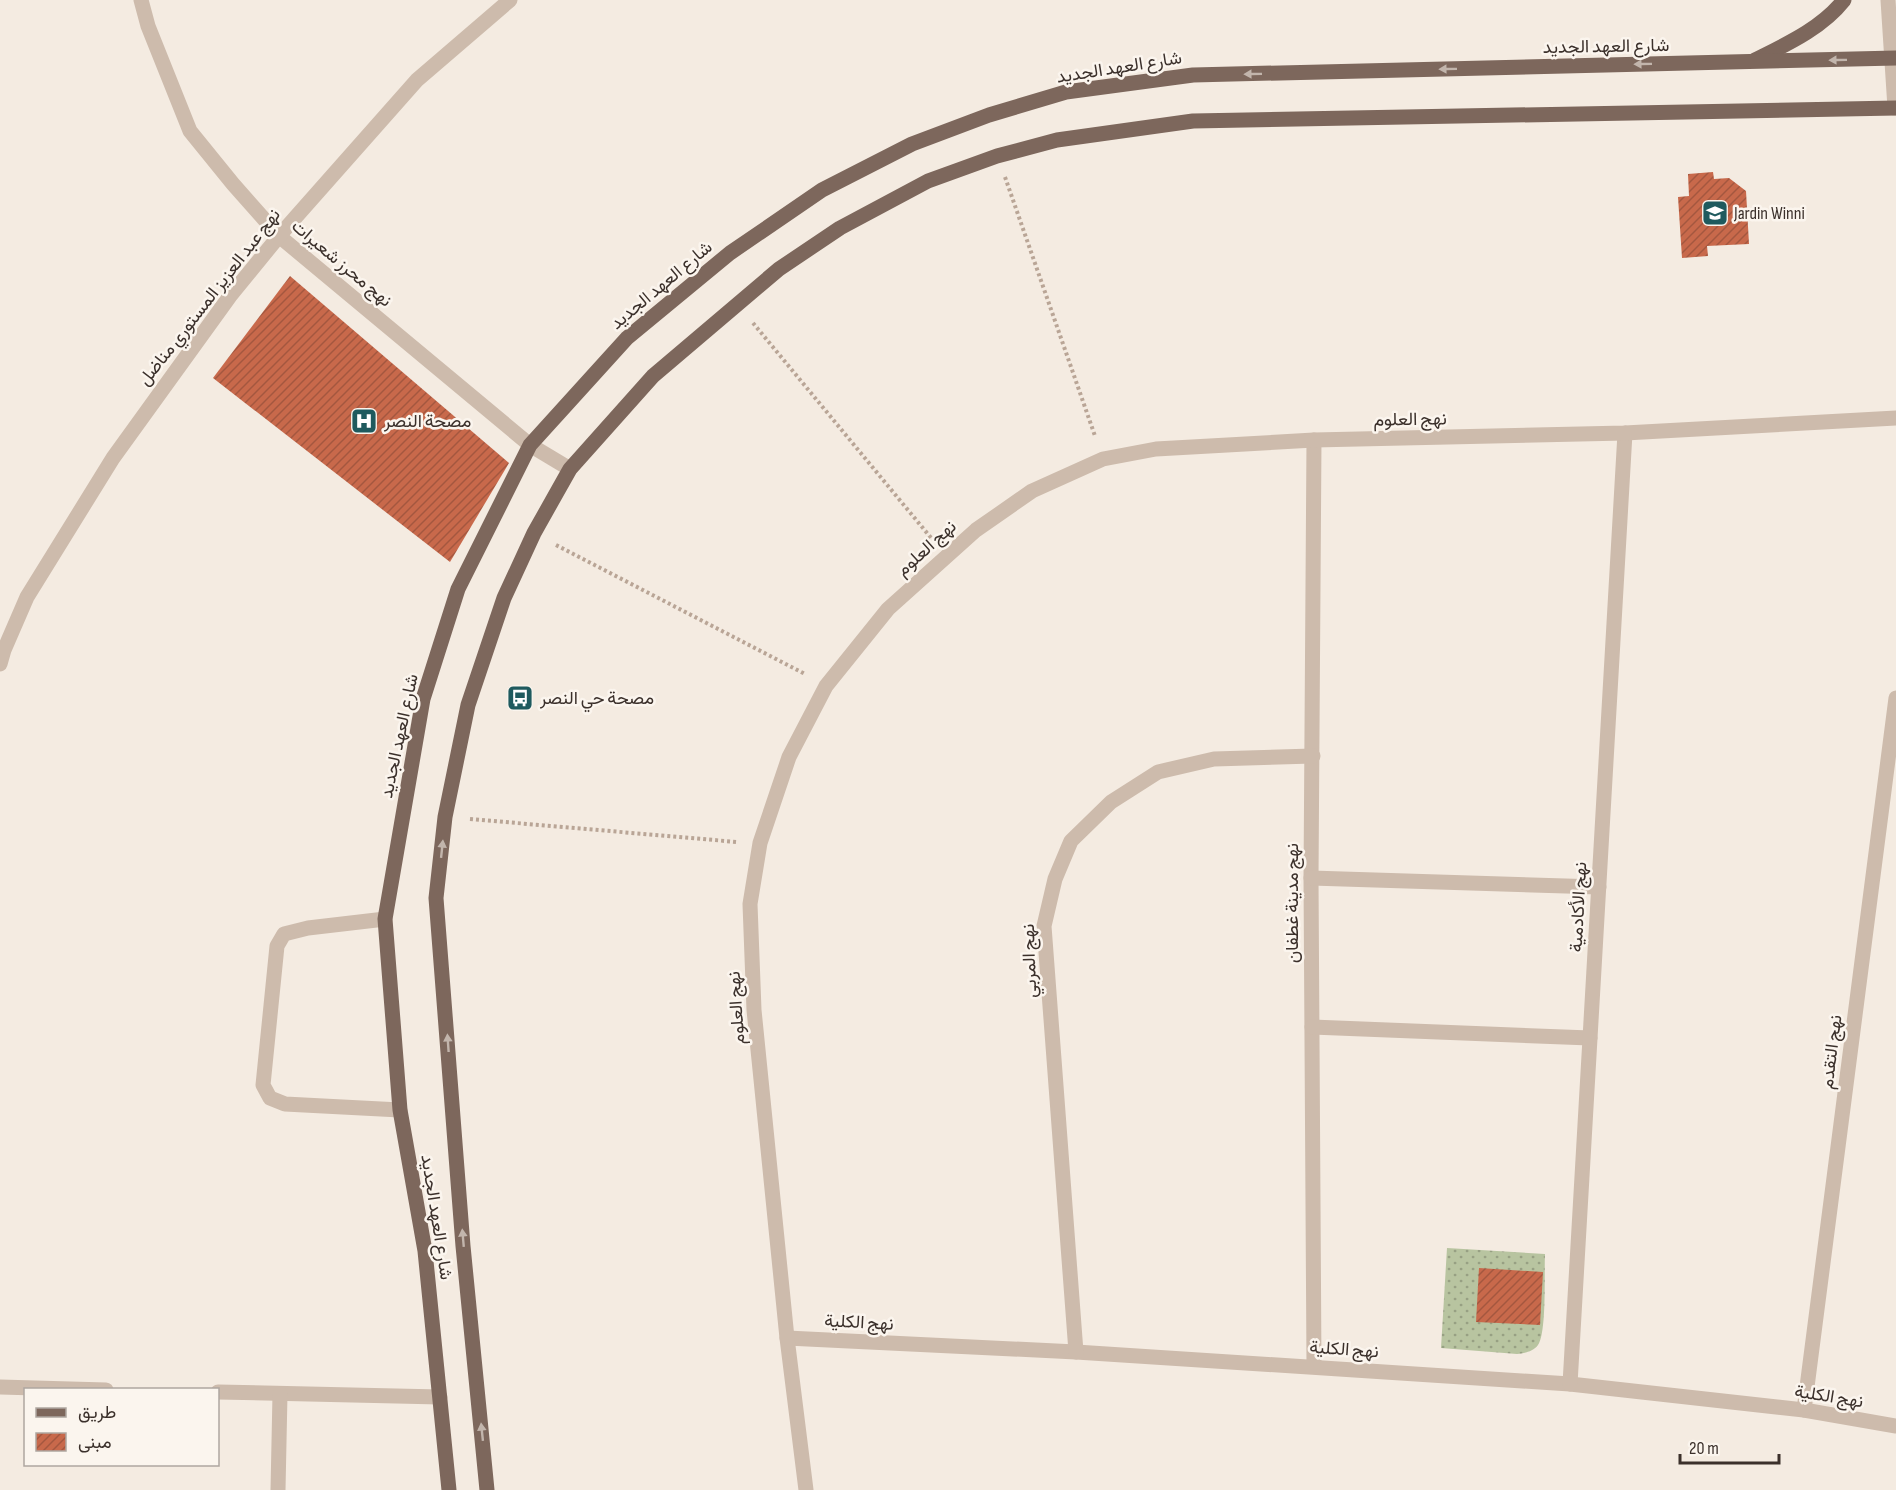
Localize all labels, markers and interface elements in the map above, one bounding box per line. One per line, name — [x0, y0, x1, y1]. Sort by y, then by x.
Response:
street label: شارع العهد الجديد — [1543, 35, 1669, 59]
street label: شارع العهد الجديد — [1055, 47, 1183, 89]
one-way arrow — [1828, 55, 1847, 64]
one-way arrow — [1633, 60, 1652, 69]
one-way arrow — [1438, 64, 1457, 74]
one-way arrow — [1243, 69, 1262, 79]
school or university icon: Jardin Winni — [1700, 198, 1730, 228]
place label: Jardin Winni — [1733, 203, 1805, 224]
street label: نهج عبد العزيز المستوري مناضل — [134, 205, 288, 392]
street label: نهج محرز شعيرات — [287, 215, 396, 312]
street label: شارع العهد الجديد — [606, 237, 717, 335]
hospital icon: مصحة النصر — [349, 406, 379, 436]
street label: نهج العلوم — [1373, 408, 1447, 432]
place label: مصحة النصر — [383, 411, 471, 432]
street label: نهج العلوم — [892, 516, 961, 581]
street label: شارع العهد الجديد — [376, 672, 424, 800]
bus stop icon: مصحة حي النصر — [505, 683, 535, 713]
place label: مصحة حي النصر — [539, 688, 654, 713]
one-way arrow — [437, 839, 447, 858]
street label: نهج مدينة غطفان — [1282, 843, 1304, 963]
street label: نهج الأكادمية — [1566, 861, 1592, 953]
street label: نهج المربي — [1018, 923, 1045, 998]
street label: نهج العلوم — [723, 971, 751, 1045]
street label: نهج التقدم — [1817, 1014, 1847, 1091]
one-way arrow — [443, 1034, 452, 1053]
street label: شارع العهد الجديد — [415, 1153, 457, 1281]
one-way arrow — [458, 1228, 467, 1247]
street label: نهج الكلية — [824, 1310, 894, 1336]
street label: نهج الكلية — [1309, 1337, 1379, 1363]
street label: نهج الكلية — [1793, 1381, 1865, 1413]
legend — [24, 1388, 219, 1466]
text: طريق — [78, 1402, 116, 1423]
one-way arrow — [477, 1422, 486, 1441]
scale bar — [1680, 1427, 1779, 1465]
text: مبنى — [78, 1432, 112, 1453]
text: 20 m — [1689, 1438, 1719, 1459]

